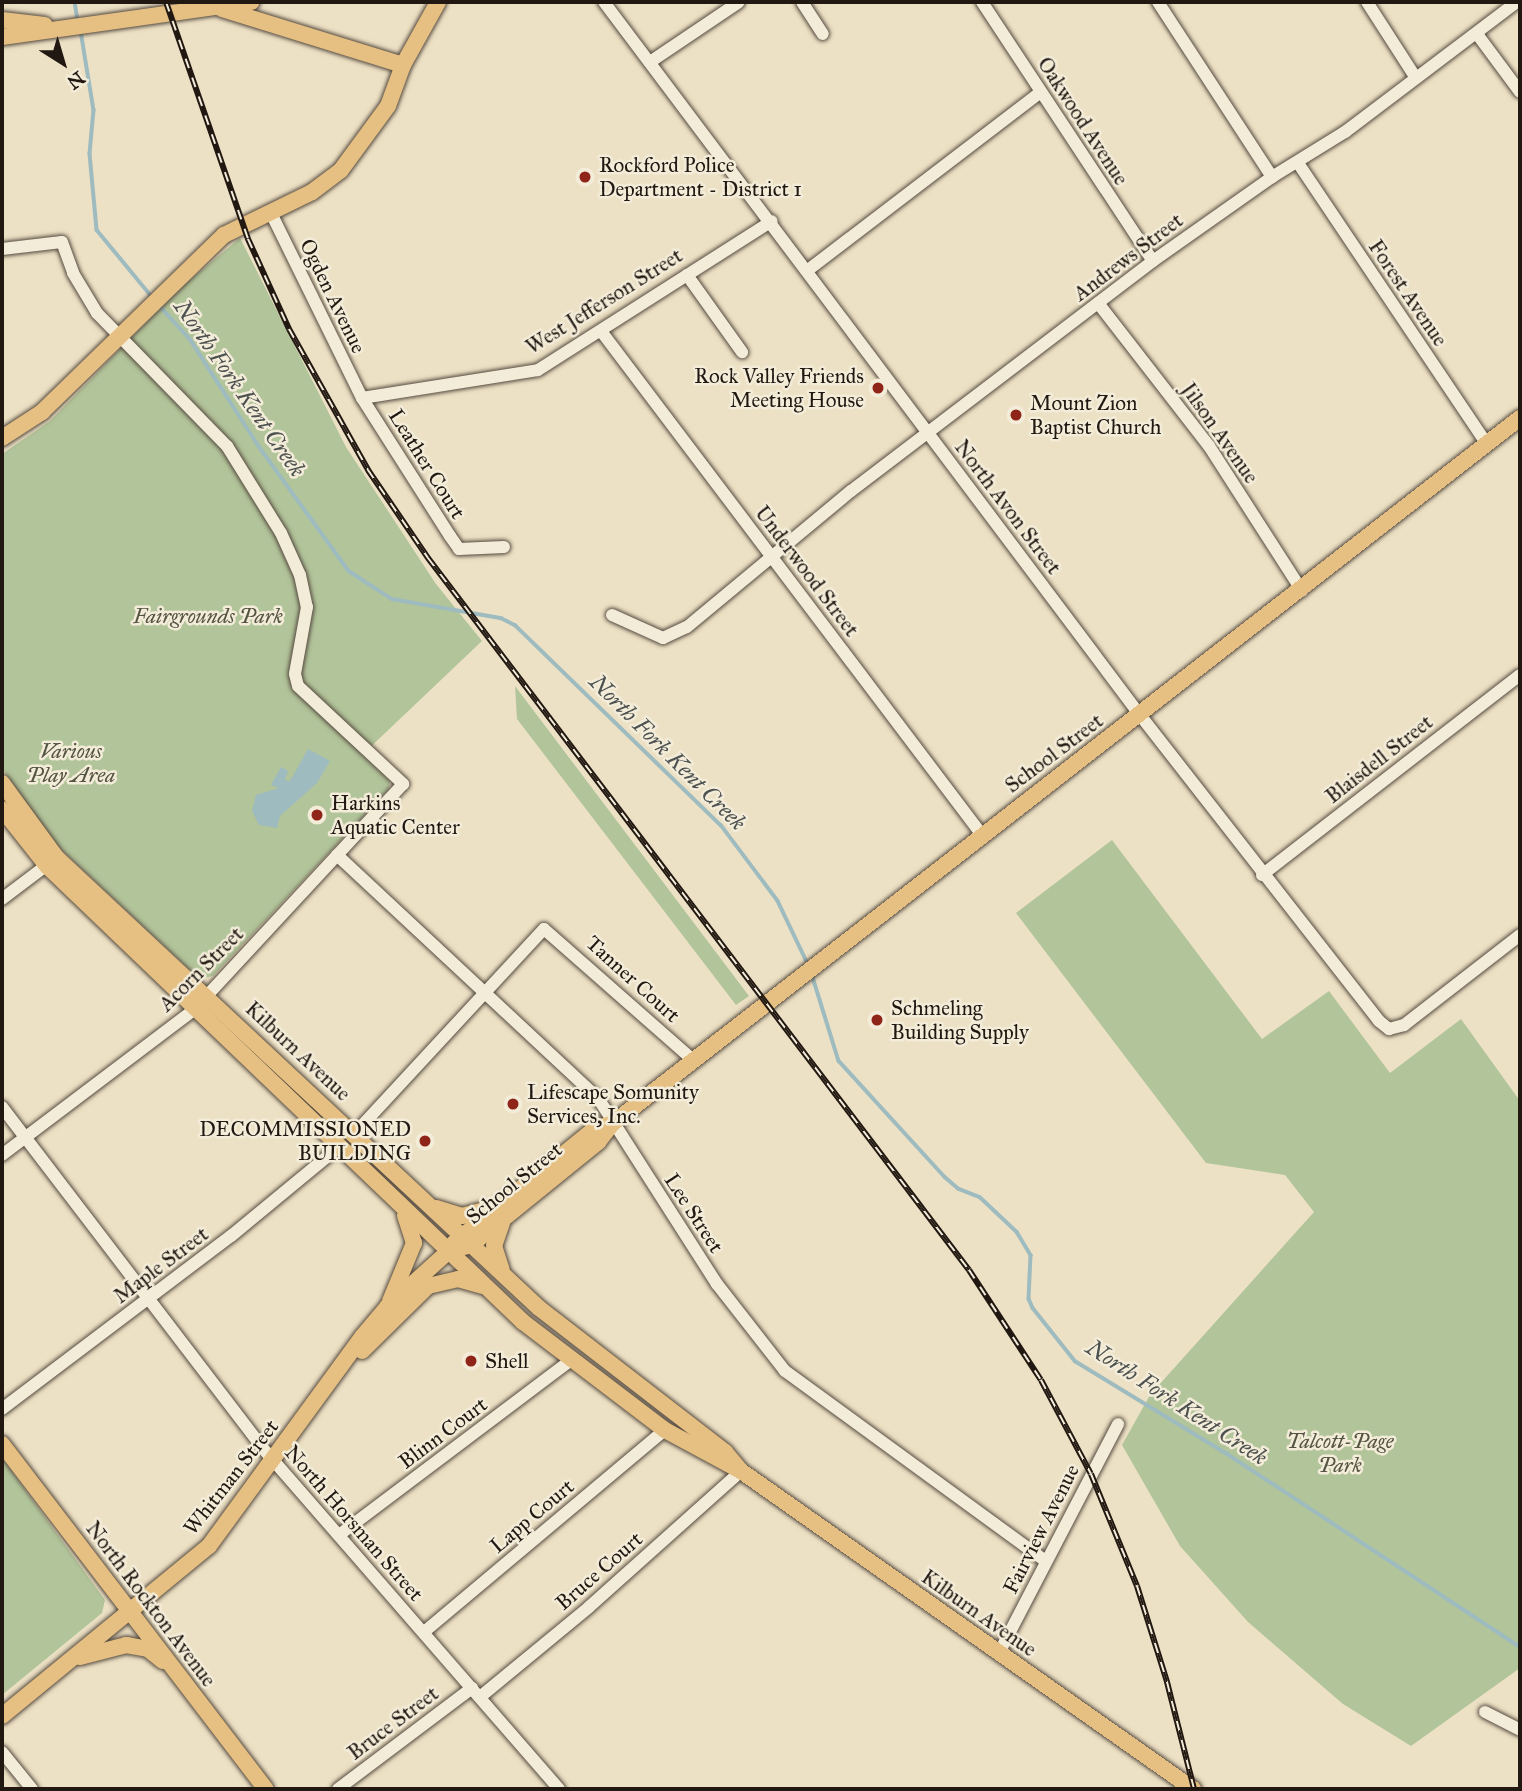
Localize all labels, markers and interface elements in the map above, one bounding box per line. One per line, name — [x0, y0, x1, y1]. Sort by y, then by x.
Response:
north arrow — [28, 28, 98, 98]
street label: Oakwood Avenue — [1032, 52, 1134, 190]
text: N — [63, 66, 89, 94]
place label: Rockford Police Department - District 1 — [599, 152, 802, 202]
marker: Rockford Police Department - District 1 — [577, 169, 593, 185]
street label: Andrews Street — [1068, 208, 1188, 306]
street label: Ogden Avenue — [294, 235, 372, 357]
street label: Forest Avenue — [1363, 235, 1453, 351]
street label: West Jefferson Street — [521, 243, 687, 359]
water label: North Fork Kent Creek — [168, 294, 312, 482]
place label: Rock Valley Friends Meeting House — [694, 363, 864, 413]
street label: Jilson Avenue — [1176, 378, 1264, 488]
marker: Rock Valley Friends Meeting House — [870, 380, 886, 396]
place label: Mount Zion Baptist Church — [1030, 390, 1161, 440]
street label: Leather Court — [383, 404, 471, 524]
marker: Mount Zion Baptist Church — [1008, 407, 1024, 423]
street label: North Avon Street — [949, 435, 1067, 579]
street label: Underwood Street — [750, 501, 864, 641]
park label: Fairgrounds Park — [133, 603, 283, 629]
water label: North Fork Kent Creek — [584, 668, 752, 836]
street label: School Street — [1000, 708, 1108, 798]
street label: Blaisdell Street — [1320, 709, 1438, 809]
park label: Various Play Area — [27, 738, 115, 788]
place label: Harkins Aquatic Center — [331, 790, 460, 840]
marker: Harkins Aquatic Center — [309, 807, 325, 823]
street label: Acorn Street — [153, 921, 249, 1017]
street label: Tanner Court — [581, 930, 685, 1028]
place label: Schmeling Building Supply — [891, 995, 1029, 1045]
street label: Kilburn Avenue — [240, 996, 356, 1106]
marker: Schmeling Building Supply — [869, 1012, 885, 1028]
place label: Lifescape Somunity Services, Inc. — [527, 1079, 699, 1129]
marker: Lifescape Somunity Services, Inc. — [505, 1096, 521, 1112]
place label: DECOMMISSIONED BUILDING — [199, 1116, 411, 1166]
marker: DECOMMISSIONED BUILDING — [417, 1133, 433, 1149]
street label: School Street — [461, 1137, 567, 1229]
street label: Lee Street — [659, 1169, 729, 1257]
street label: Maple Street — [109, 1221, 213, 1309]
water label: North Fork Kent Creek — [1081, 1333, 1273, 1471]
place label: Shell — [485, 1348, 529, 1374]
marker: Shell — [463, 1353, 479, 1369]
street label: Blinn Court — [394, 1392, 492, 1474]
street label: Whitman Street — [178, 1414, 284, 1540]
park label: Talcott-Page Park — [1286, 1428, 1394, 1478]
street label: North Horsman Street — [279, 1440, 429, 1606]
street label: Fairview Avenue — [998, 1460, 1084, 1598]
street label: Lapp Court — [485, 1474, 579, 1558]
street label: North Rockton Avenue — [81, 1516, 221, 1692]
street label: Bruce Court — [550, 1527, 648, 1615]
street label: Kilburn Avenue — [917, 1564, 1041, 1662]
street label: Bruce Street — [343, 1681, 443, 1765]

